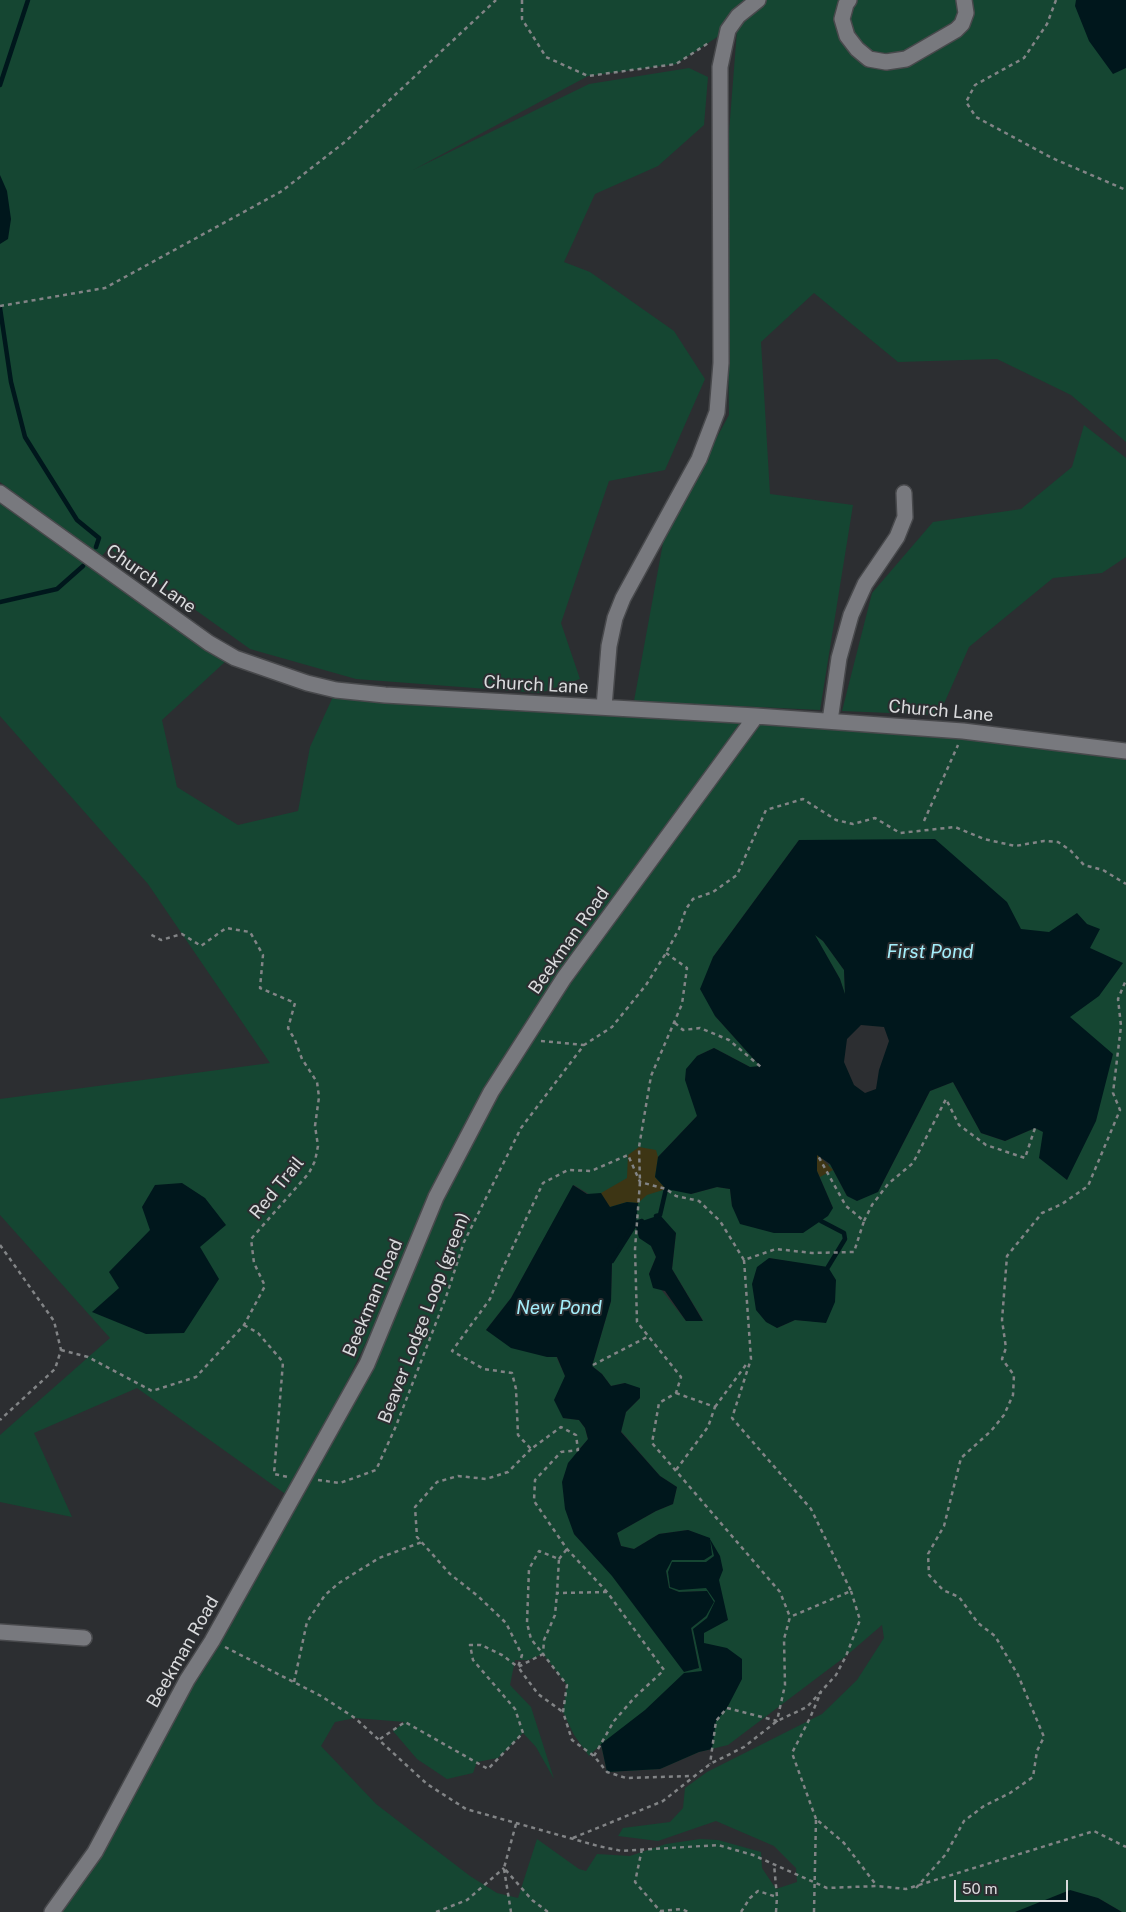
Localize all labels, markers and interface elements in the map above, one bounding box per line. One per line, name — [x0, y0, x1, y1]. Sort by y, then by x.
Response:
street label: Church Lane — [102, 540, 200, 618]
street label: Church Lane — [483, 671, 589, 699]
street label: Church Lane — [888, 696, 994, 726]
street label: Beekman Road — [524, 883, 614, 999]
water label: First Pond — [887, 941, 973, 963]
street label: Red Trail — [245, 1152, 309, 1224]
street label: Beaver Lodge Loop (green) — [374, 1209, 474, 1427]
street label: Beekman Road — [339, 1236, 407, 1360]
water label: New Pond — [516, 1297, 602, 1319]
street label: Beekman Road — [142, 1592, 224, 1712]
scale bar — [956, 1870, 1070, 1902]
text: 50 m — [962, 1880, 997, 1897]

